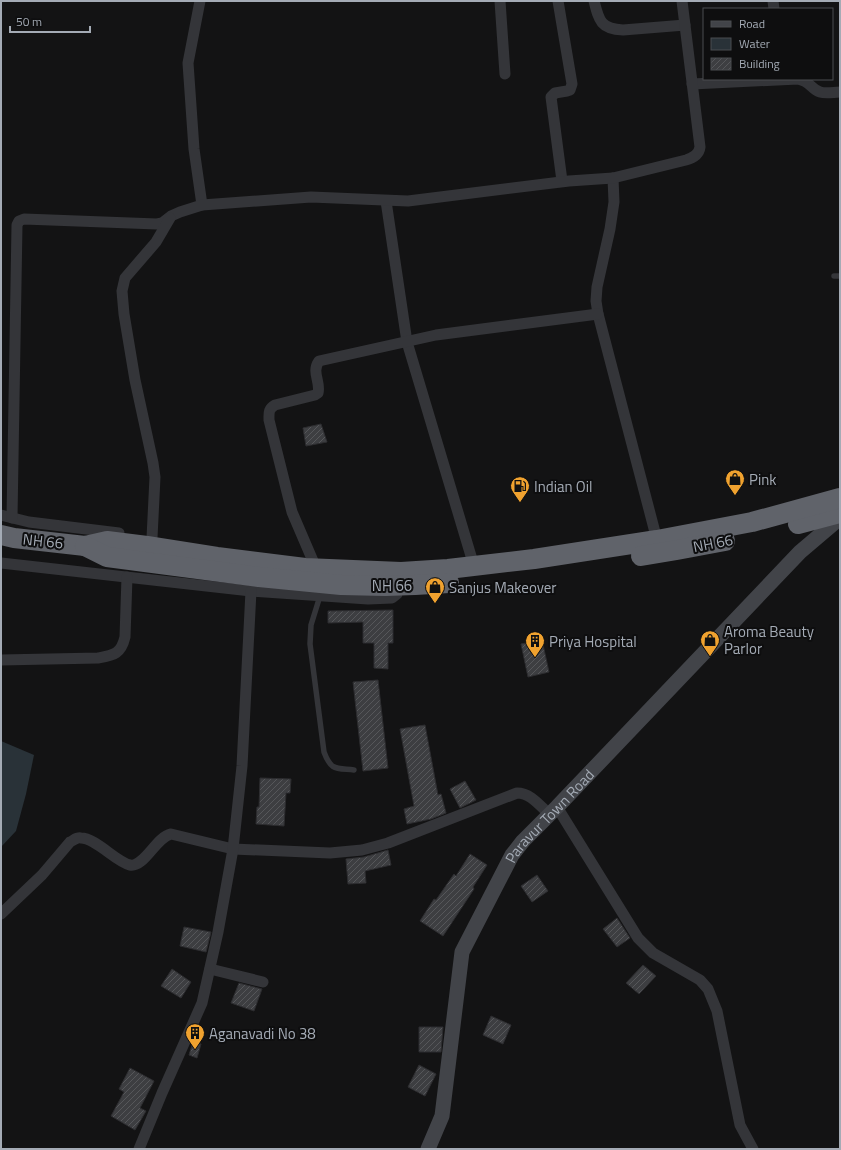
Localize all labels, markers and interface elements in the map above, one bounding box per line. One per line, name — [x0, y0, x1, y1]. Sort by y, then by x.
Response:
scale bar — [10, 8, 90, 34]
legend — [703, 8, 833, 80]
text: 50 m — [16, 12, 42, 31]
text: Road — [739, 14, 765, 33]
text: Water — [739, 34, 770, 53]
text: Building — [739, 54, 780, 73]
shop icon: Pink — [724, 468, 746, 496]
place label: Pink — [749, 468, 776, 491]
fuel station icon: Indian Oil — [509, 475, 531, 503]
place label: Indian Oil — [534, 475, 593, 498]
street label: NH 66 — [22, 527, 64, 555]
street label: NH 66 — [691, 528, 735, 558]
street label: NH 66 — [372, 574, 412, 597]
shop icon: Sanjus Makeover — [424, 576, 446, 604]
place label: Sanjus Makeover — [449, 576, 557, 599]
place label: Aroma Beauty Parlor — [724, 620, 814, 660]
shop icon: Aroma Beauty Parlor — [699, 629, 721, 657]
building icon: Priya Hospital — [524, 630, 546, 658]
place label: Priya Hospital — [549, 630, 637, 653]
street label: Paravur Town Road — [498, 764, 599, 867]
building icon: Aganavadi No 38 — [184, 1022, 206, 1050]
place label: Aganavadi No 38 — [209, 1022, 316, 1045]

